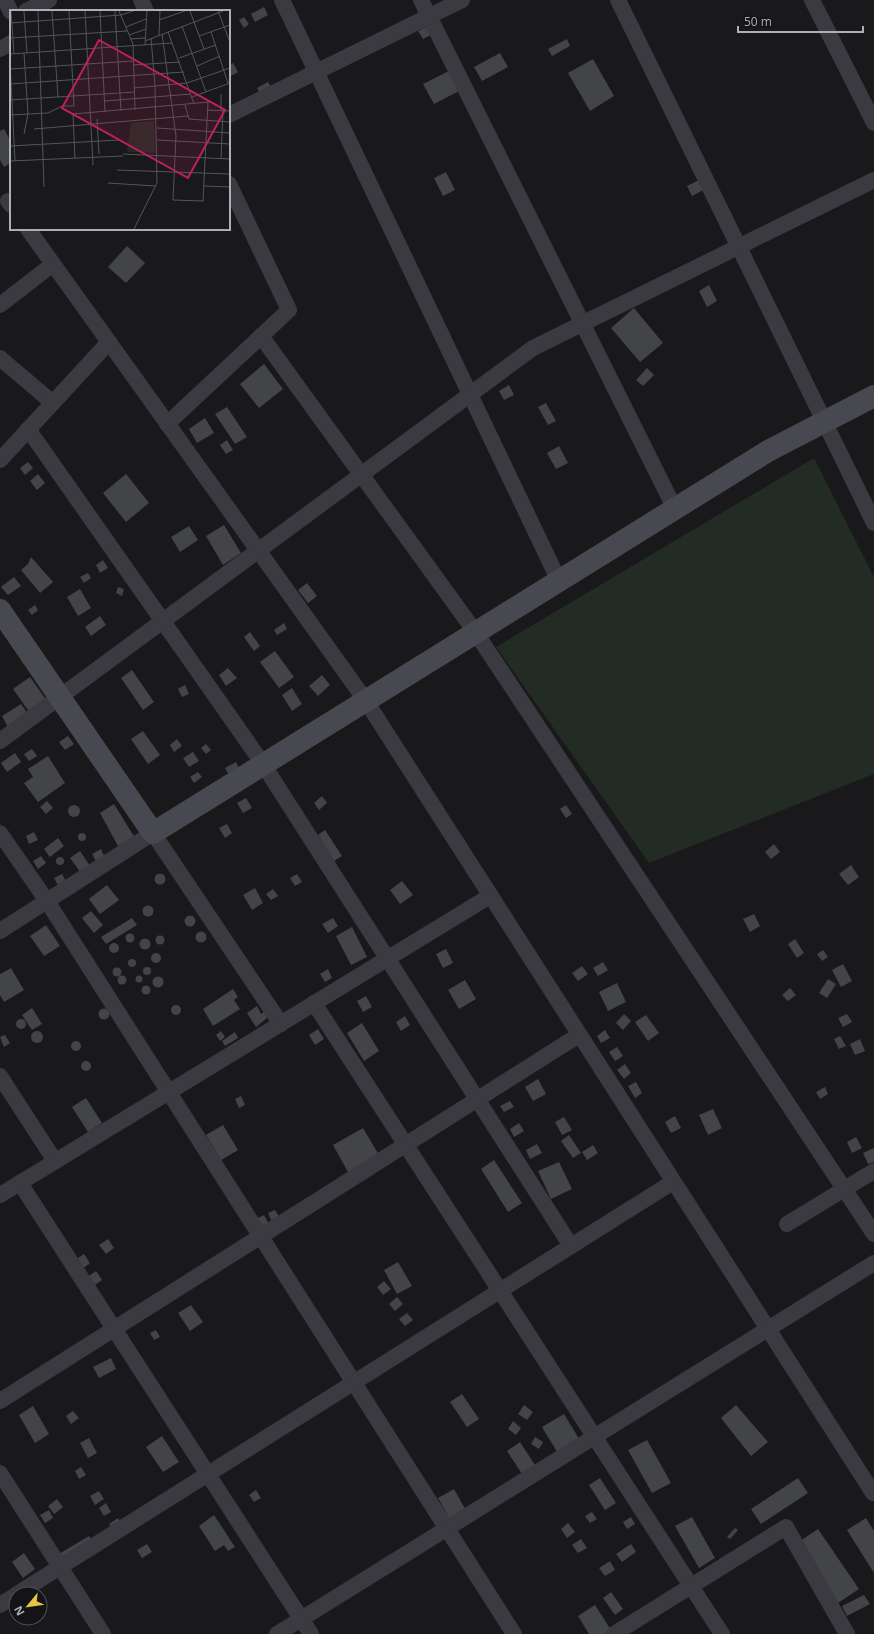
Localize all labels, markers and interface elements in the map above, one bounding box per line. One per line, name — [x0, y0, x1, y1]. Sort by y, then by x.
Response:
scale bar — [738, 8, 863, 34]
inset map — [10, 10, 230, 230]
text: 50 m — [744, 13, 772, 30]
north arrow — [8, 1586, 48, 1626]
text: N — [10, 1604, 28, 1619]

